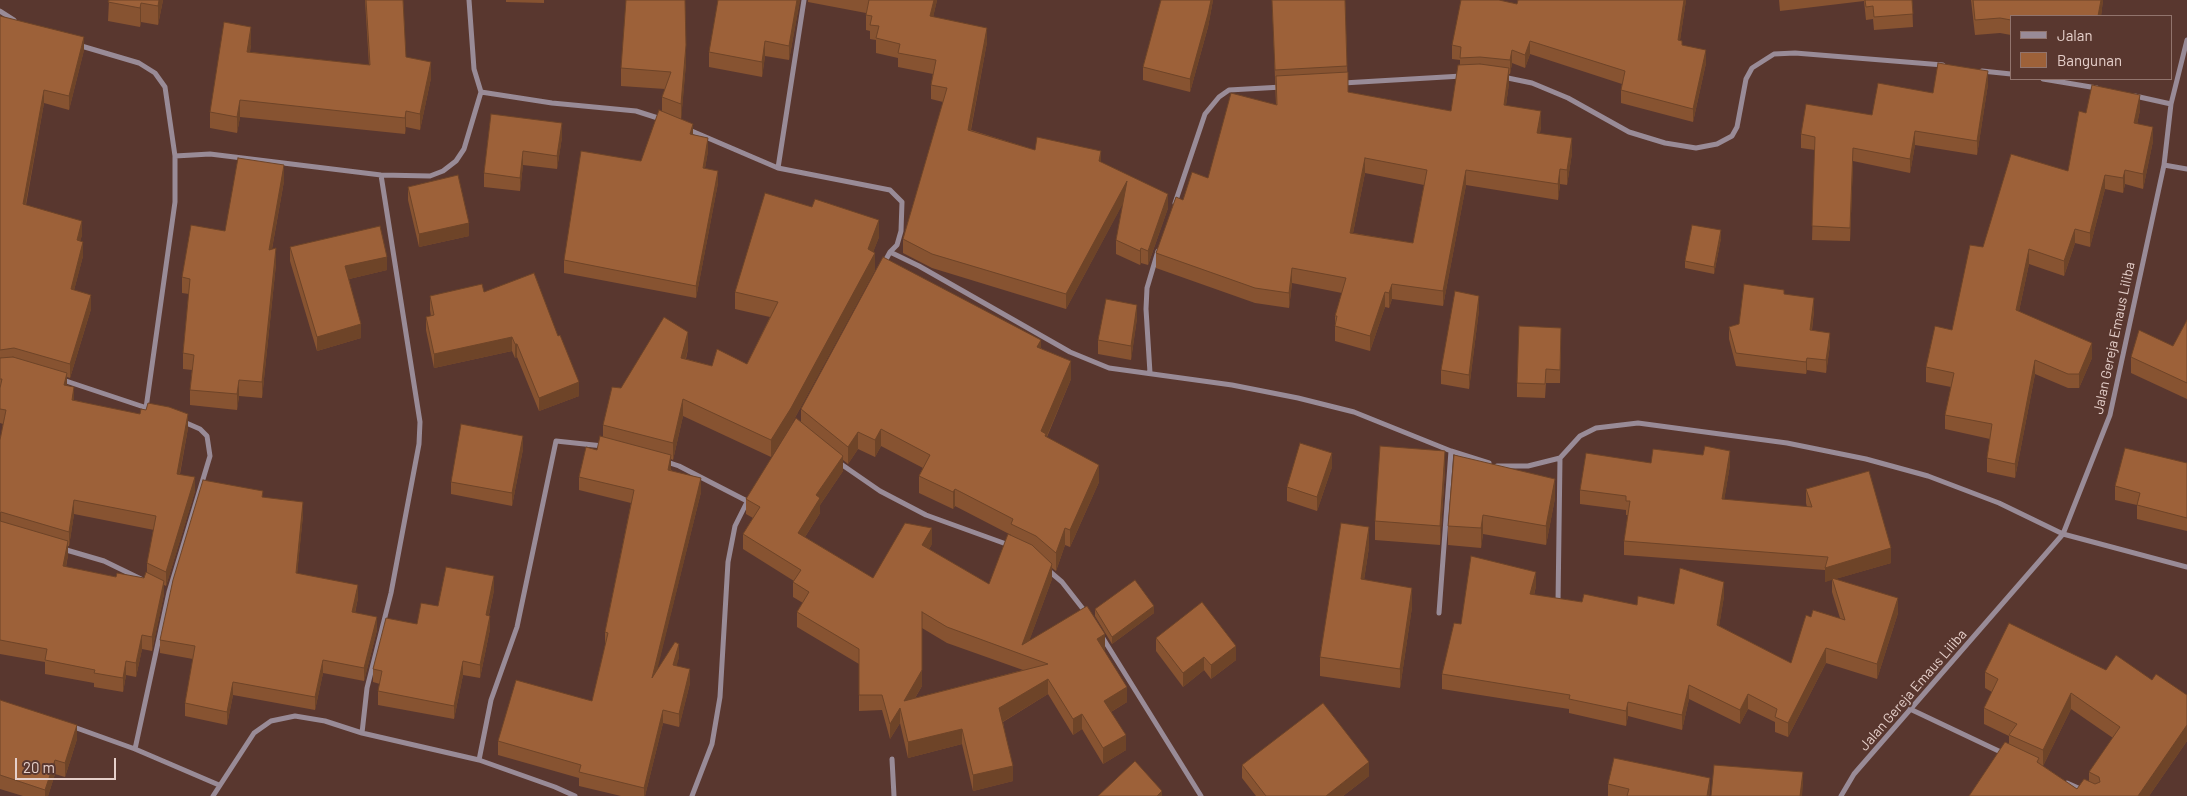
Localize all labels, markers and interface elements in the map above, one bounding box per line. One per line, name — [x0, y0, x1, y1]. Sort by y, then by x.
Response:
legend — [2010, 15, 2172, 80]
text: Jalan — [2057, 26, 2093, 44]
text: Bangunan — [2057, 51, 2122, 69]
street label: Jalan Gereja Emaus Liliba — [2090, 260, 2138, 416]
street label: Jalan Gereja Emaus Liliba — [1856, 626, 1970, 754]
scale bar — [18, 748, 119, 780]
text: 20 m — [23, 758, 55, 776]

